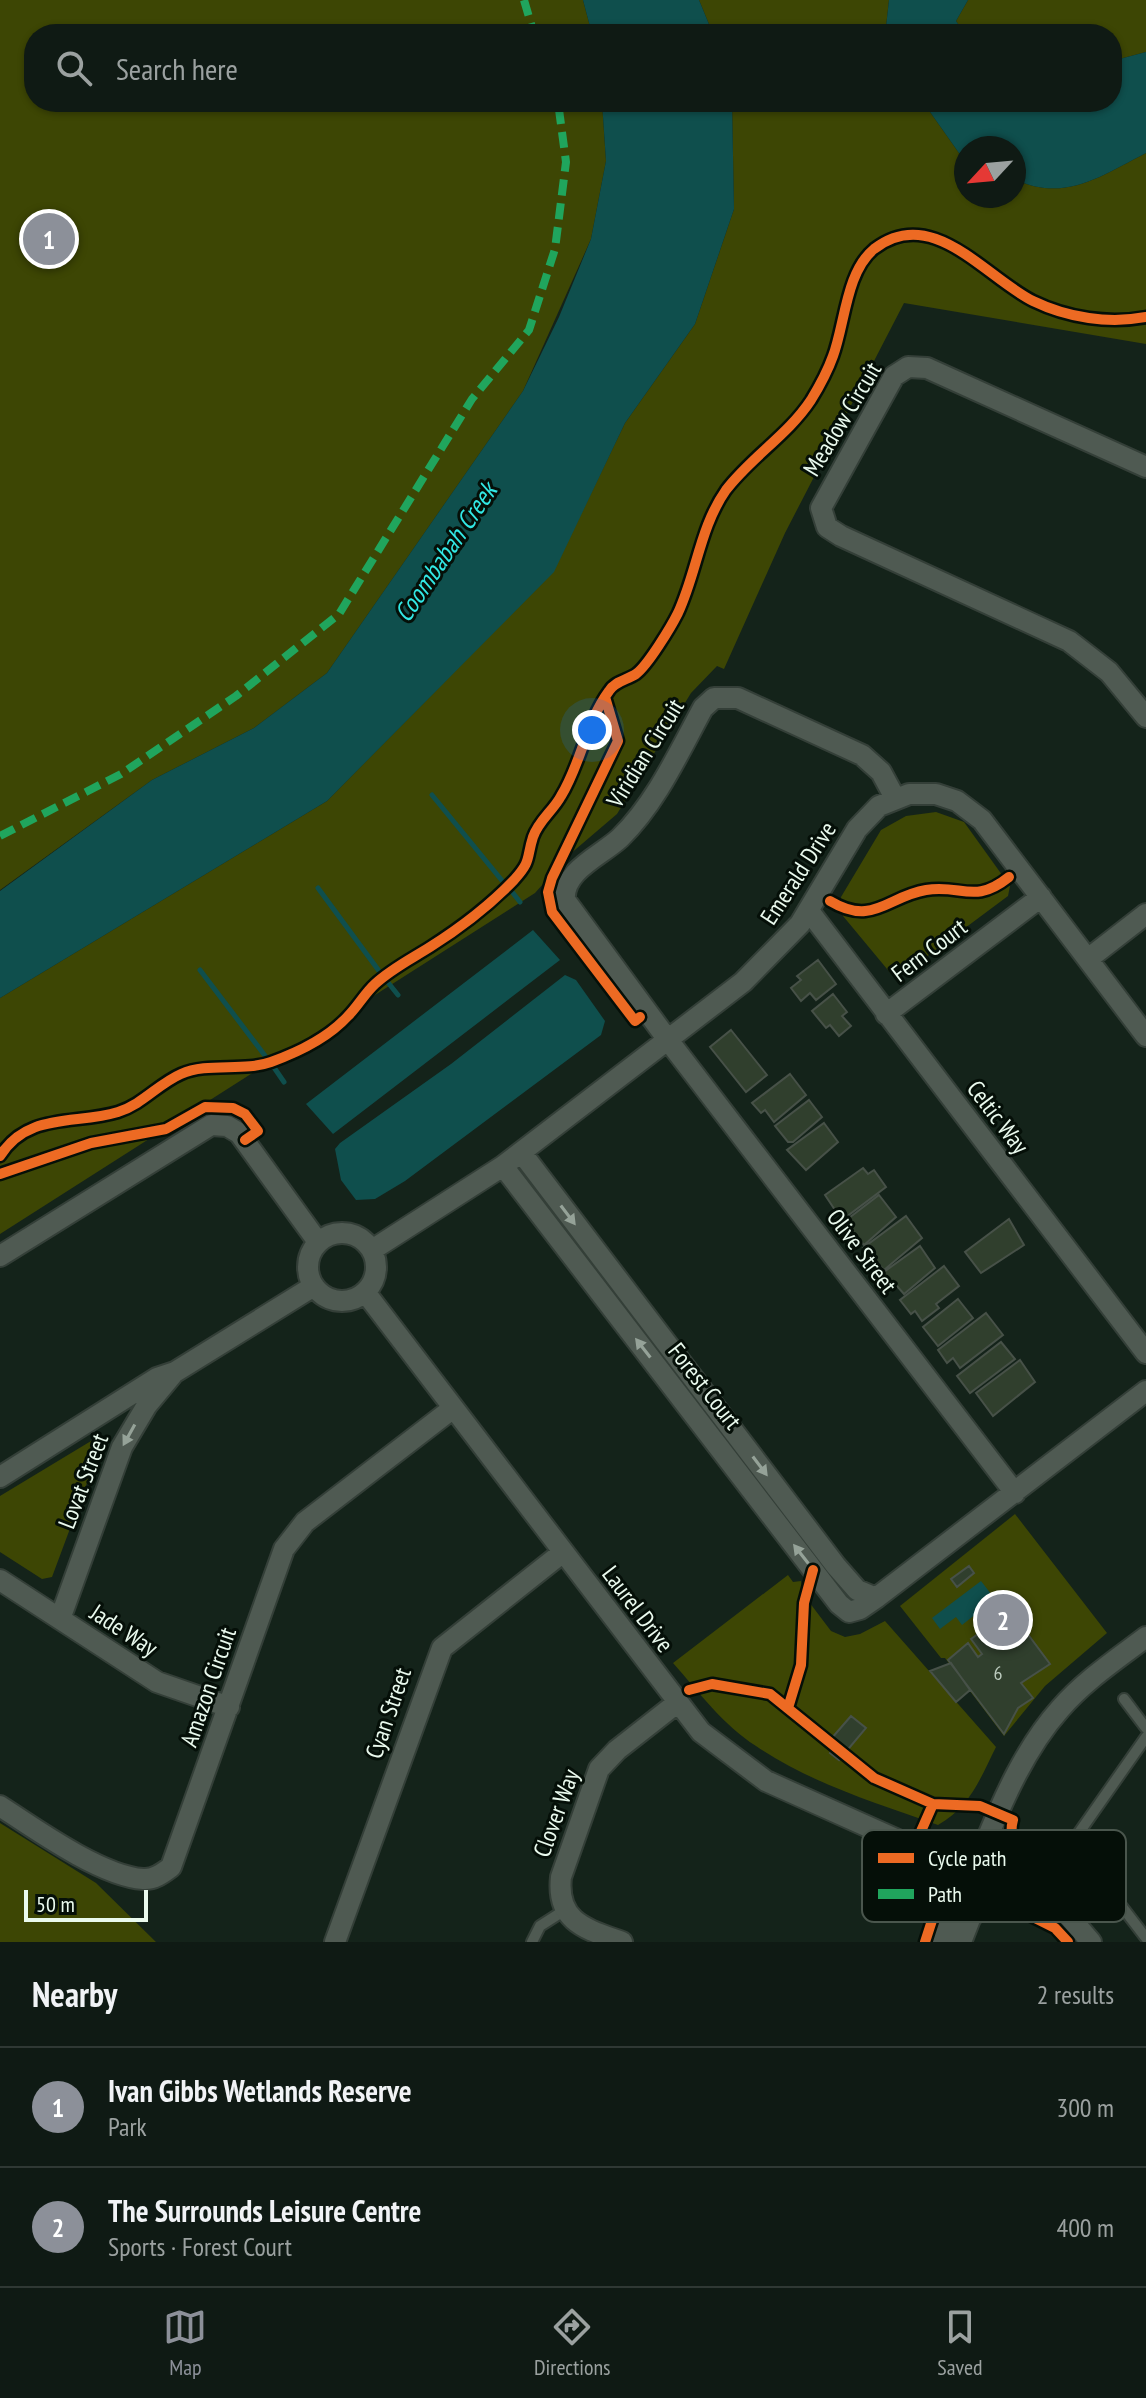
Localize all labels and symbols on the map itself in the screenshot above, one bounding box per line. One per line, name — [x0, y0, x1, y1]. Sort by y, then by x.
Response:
north arrow — [954, 136, 1026, 208]
pin: 1 — [23, 209, 75, 269]
street label: Meadow Circuit — [796, 356, 888, 482]
water label: Coombabah Creek — [386, 474, 505, 628]
street label: Viridian Circuit — [599, 693, 691, 814]
your location — [572, 710, 612, 750]
street label: Emerald Drive — [753, 816, 843, 930]
street label: Fern Court — [885, 911, 973, 989]
street label: Celtic Way — [960, 1074, 1036, 1160]
street label: Olive Street — [820, 1203, 904, 1300]
one-way arrow — [560, 1204, 576, 1225]
street label: Forest Court — [662, 1336, 749, 1436]
one-way arrow — [635, 1338, 651, 1358]
one-way arrow — [122, 1423, 135, 1446]
street label: Lovat Street — [51, 1429, 115, 1533]
one-way arrow — [751, 1456, 767, 1476]
one-way arrow — [793, 1544, 809, 1564]
street label: Laurel Drive — [595, 1560, 681, 1658]
pin: 2 — [977, 1590, 1029, 1650]
street label: Jade Way — [84, 1596, 164, 1663]
street label: Amazon Circuit — [173, 1623, 243, 1751]
house number: 6 — [994, 1660, 1003, 1686]
street label: Cyan Street — [358, 1663, 418, 1763]
street label: Clover Way — [526, 1765, 586, 1861]
legend — [862, 1830, 1126, 1922]
text: Cycle path — [928, 1844, 1006, 1872]
text: Path — [928, 1880, 962, 1908]
scale bar — [24, 1886, 148, 1922]

